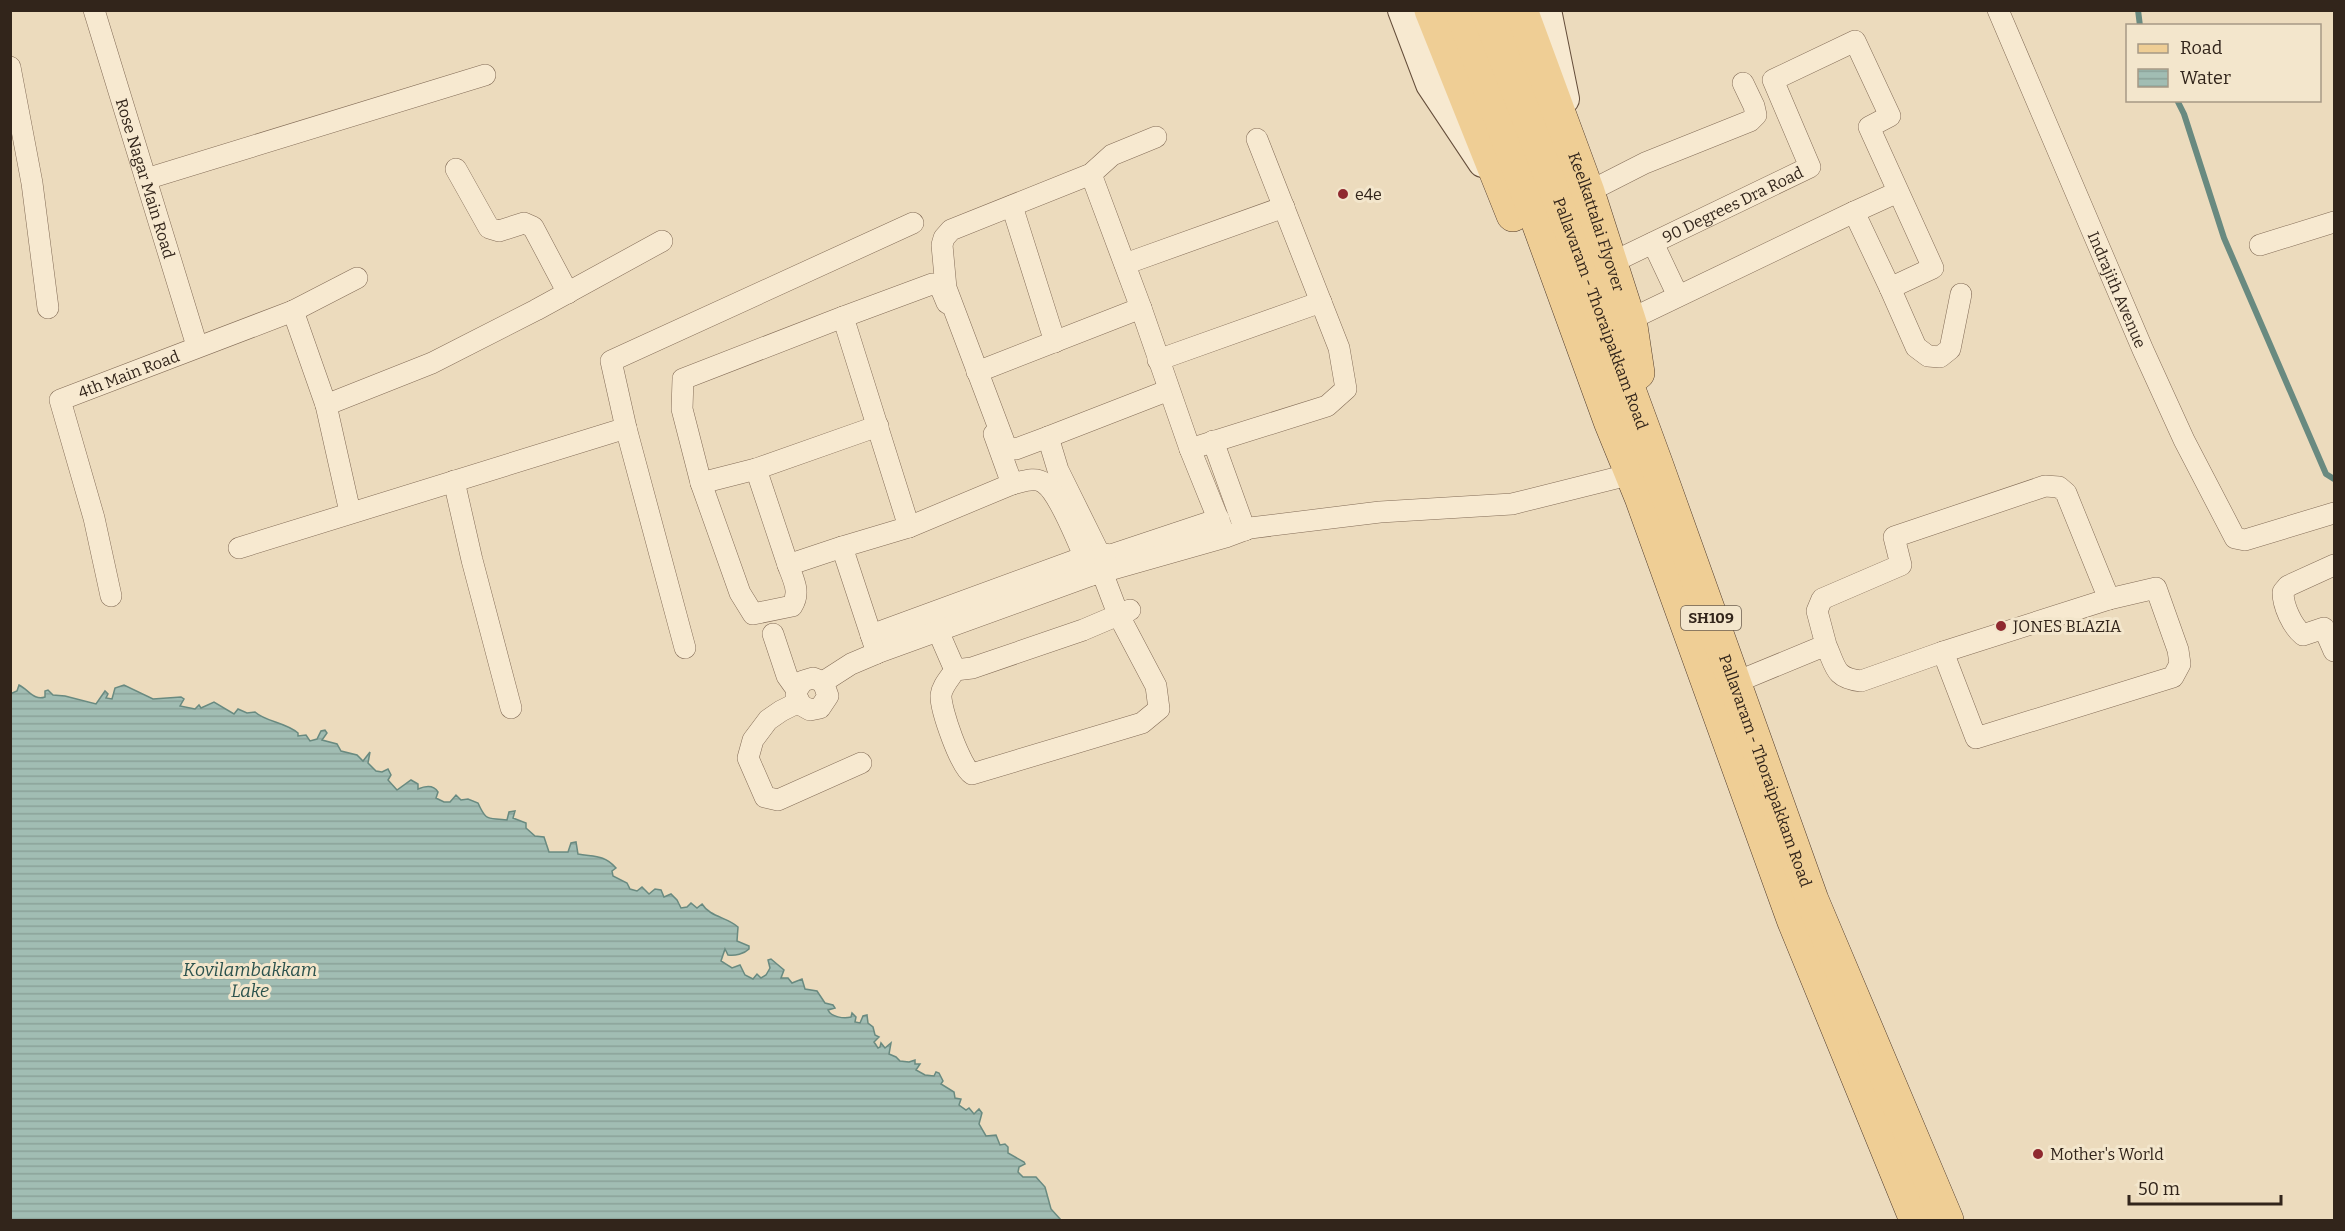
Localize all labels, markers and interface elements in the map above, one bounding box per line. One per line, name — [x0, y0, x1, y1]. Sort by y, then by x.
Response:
legend — [2126, 24, 2321, 102]
text: Road — [2180, 37, 2223, 59]
text: Water — [2180, 67, 2231, 89]
street label: Rose Nagar Main Road — [112, 96, 179, 261]
street label: Keelkattalai Flyover — [1565, 149, 1629, 294]
street label: 90 Degrees Dra Road — [1659, 162, 1807, 246]
place label: e4e — [1355, 185, 1382, 204]
marker: e4e — [1336, 187, 1350, 201]
street label: Pallavaram - Thoraipakkam Road — [1550, 195, 1652, 432]
street label: Indrajith Avenue — [2084, 228, 2150, 351]
street label: 4th Main Road — [75, 346, 182, 402]
road number: SH109 — [1681, 606, 1741, 630]
place label: JONES BLAZIA — [2012, 617, 2122, 636]
marker: JONES BLAZIA — [1994, 619, 2008, 633]
street label: Pallavaram - Thoraipakkam Road — [1716, 652, 1816, 890]
water label: Kovilambakkam Lake — [183, 959, 317, 1002]
place label: Mother's World — [2050, 1145, 2164, 1164]
marker: Mother's World — [2031, 1147, 2045, 1161]
scale bar — [2129, 1168, 2280, 1206]
text: 50 m — [2138, 1178, 2180, 1200]

